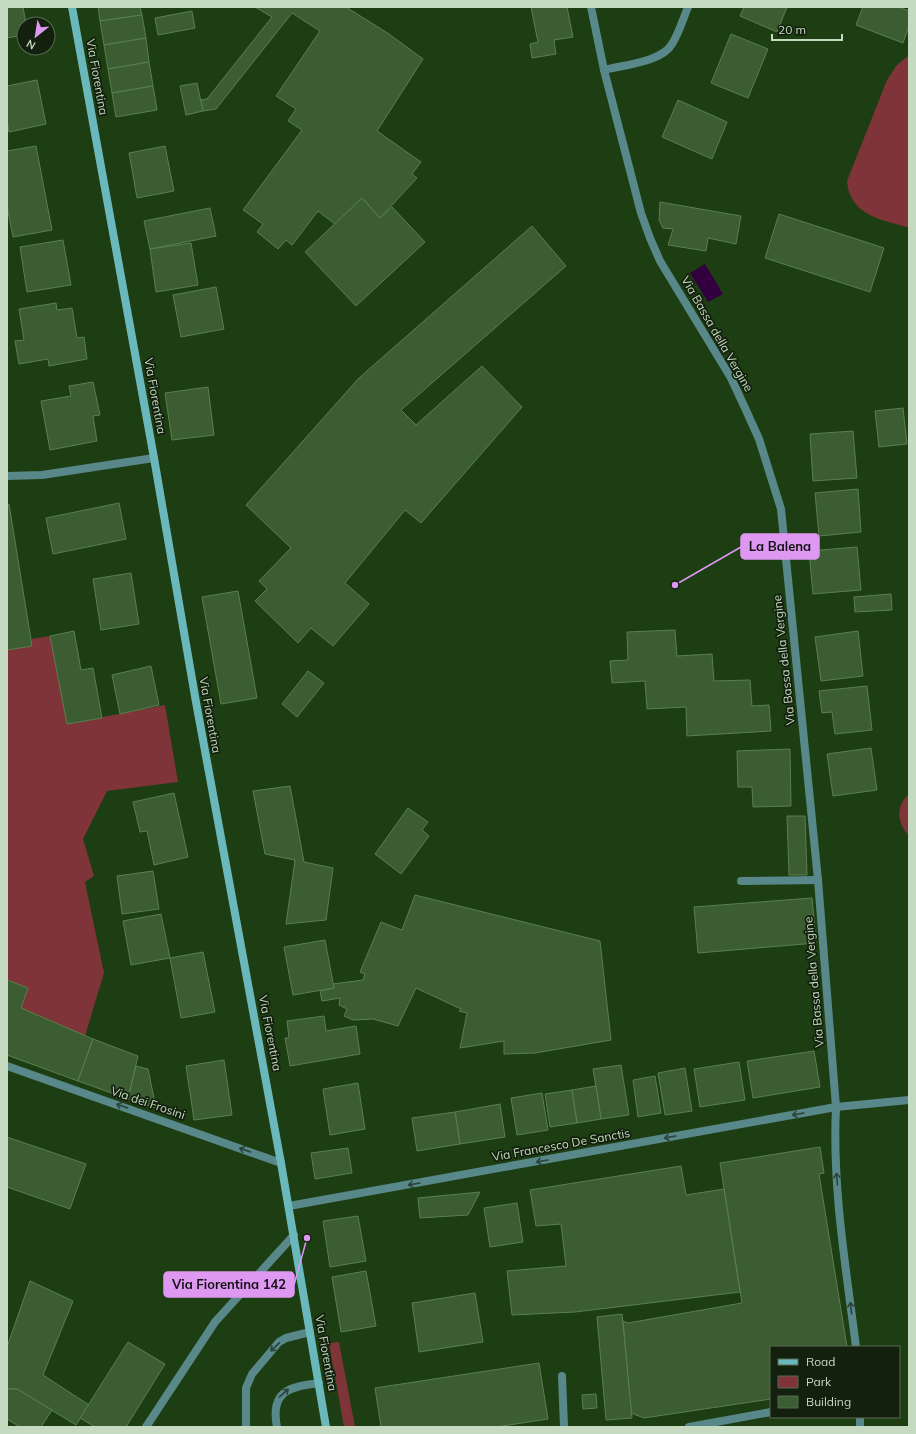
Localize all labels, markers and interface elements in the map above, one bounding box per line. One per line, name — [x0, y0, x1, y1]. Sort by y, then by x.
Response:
north arrow — [16, 16, 56, 56]
scale bar — [772, 16, 842, 42]
text: 20 m — [778, 22, 806, 37]
text: N — [24, 37, 38, 53]
street label: Via Fiorentina — [83, 38, 112, 116]
street label: Via Bassa della Vergine — [678, 273, 757, 394]
street label: Via Fiorentina — [141, 357, 170, 435]
callout: La Balena — [741, 534, 819, 559]
text: La Balena — [749, 538, 811, 554]
street label: Via Bassa della Vergine — [769, 594, 798, 726]
street label: Via Fiorentina — [196, 676, 225, 754]
street label: Via Bassa della Vergine — [800, 916, 827, 1048]
street label: Via Fiorentina — [256, 994, 285, 1072]
street label: Via dei Frosini — [109, 1083, 187, 1122]
one-way arrow — [117, 1102, 129, 1110]
one-way arrow — [792, 1110, 805, 1118]
street label: Via Francesco De Sanctis — [491, 1125, 631, 1164]
one-way arrow — [664, 1134, 677, 1142]
one-way arrow — [239, 1145, 251, 1153]
one-way arrow — [536, 1157, 549, 1165]
one-way arrow — [833, 1173, 841, 1186]
one-way arrow — [408, 1180, 421, 1188]
callout: Via Fiorentina 142 — [164, 1272, 294, 1297]
text: Via Fiorentina 142 — [171, 1276, 286, 1292]
one-way arrow — [847, 1302, 855, 1315]
street label: Via Fiorentina — [312, 1314, 341, 1392]
one-way arrow — [270, 1342, 280, 1351]
legend — [770, 1346, 900, 1418]
text: Road — [806, 1354, 835, 1369]
text: Park — [806, 1374, 832, 1389]
one-way arrow — [279, 1389, 290, 1398]
text: Building — [806, 1394, 851, 1409]

